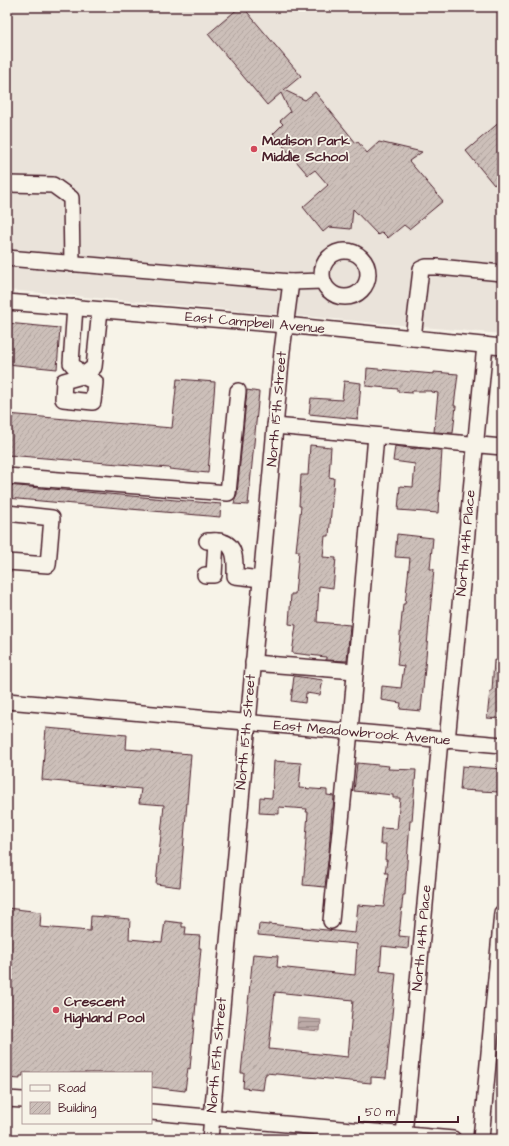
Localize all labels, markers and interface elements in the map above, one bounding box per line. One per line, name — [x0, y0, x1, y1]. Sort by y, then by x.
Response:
place label: Madison Park Middle School — [262, 131, 350, 167]
marker: Madison Park Middle School — [249, 144, 259, 154]
street label: East Campbell Avenue — [184, 307, 326, 339]
street label: North 15th Street — [262, 350, 292, 467]
street label: North 14th Place — [451, 489, 481, 597]
street label: North 15th Street — [231, 673, 261, 790]
street label: East Meadowbrook Avenue — [273, 715, 452, 751]
street label: North 14th Place — [407, 884, 437, 992]
place label: Crescent Highland Pool — [64, 992, 146, 1029]
street label: North 15th Street — [202, 996, 232, 1113]
marker: Crescent Highland Pool — [51, 1005, 61, 1015]
legend — [22, 1072, 152, 1124]
text: Road — [58, 1080, 86, 1097]
scale bar — [359, 1098, 458, 1124]
text: Building — [58, 1100, 96, 1118]
text: 50 m — [365, 1104, 396, 1121]

